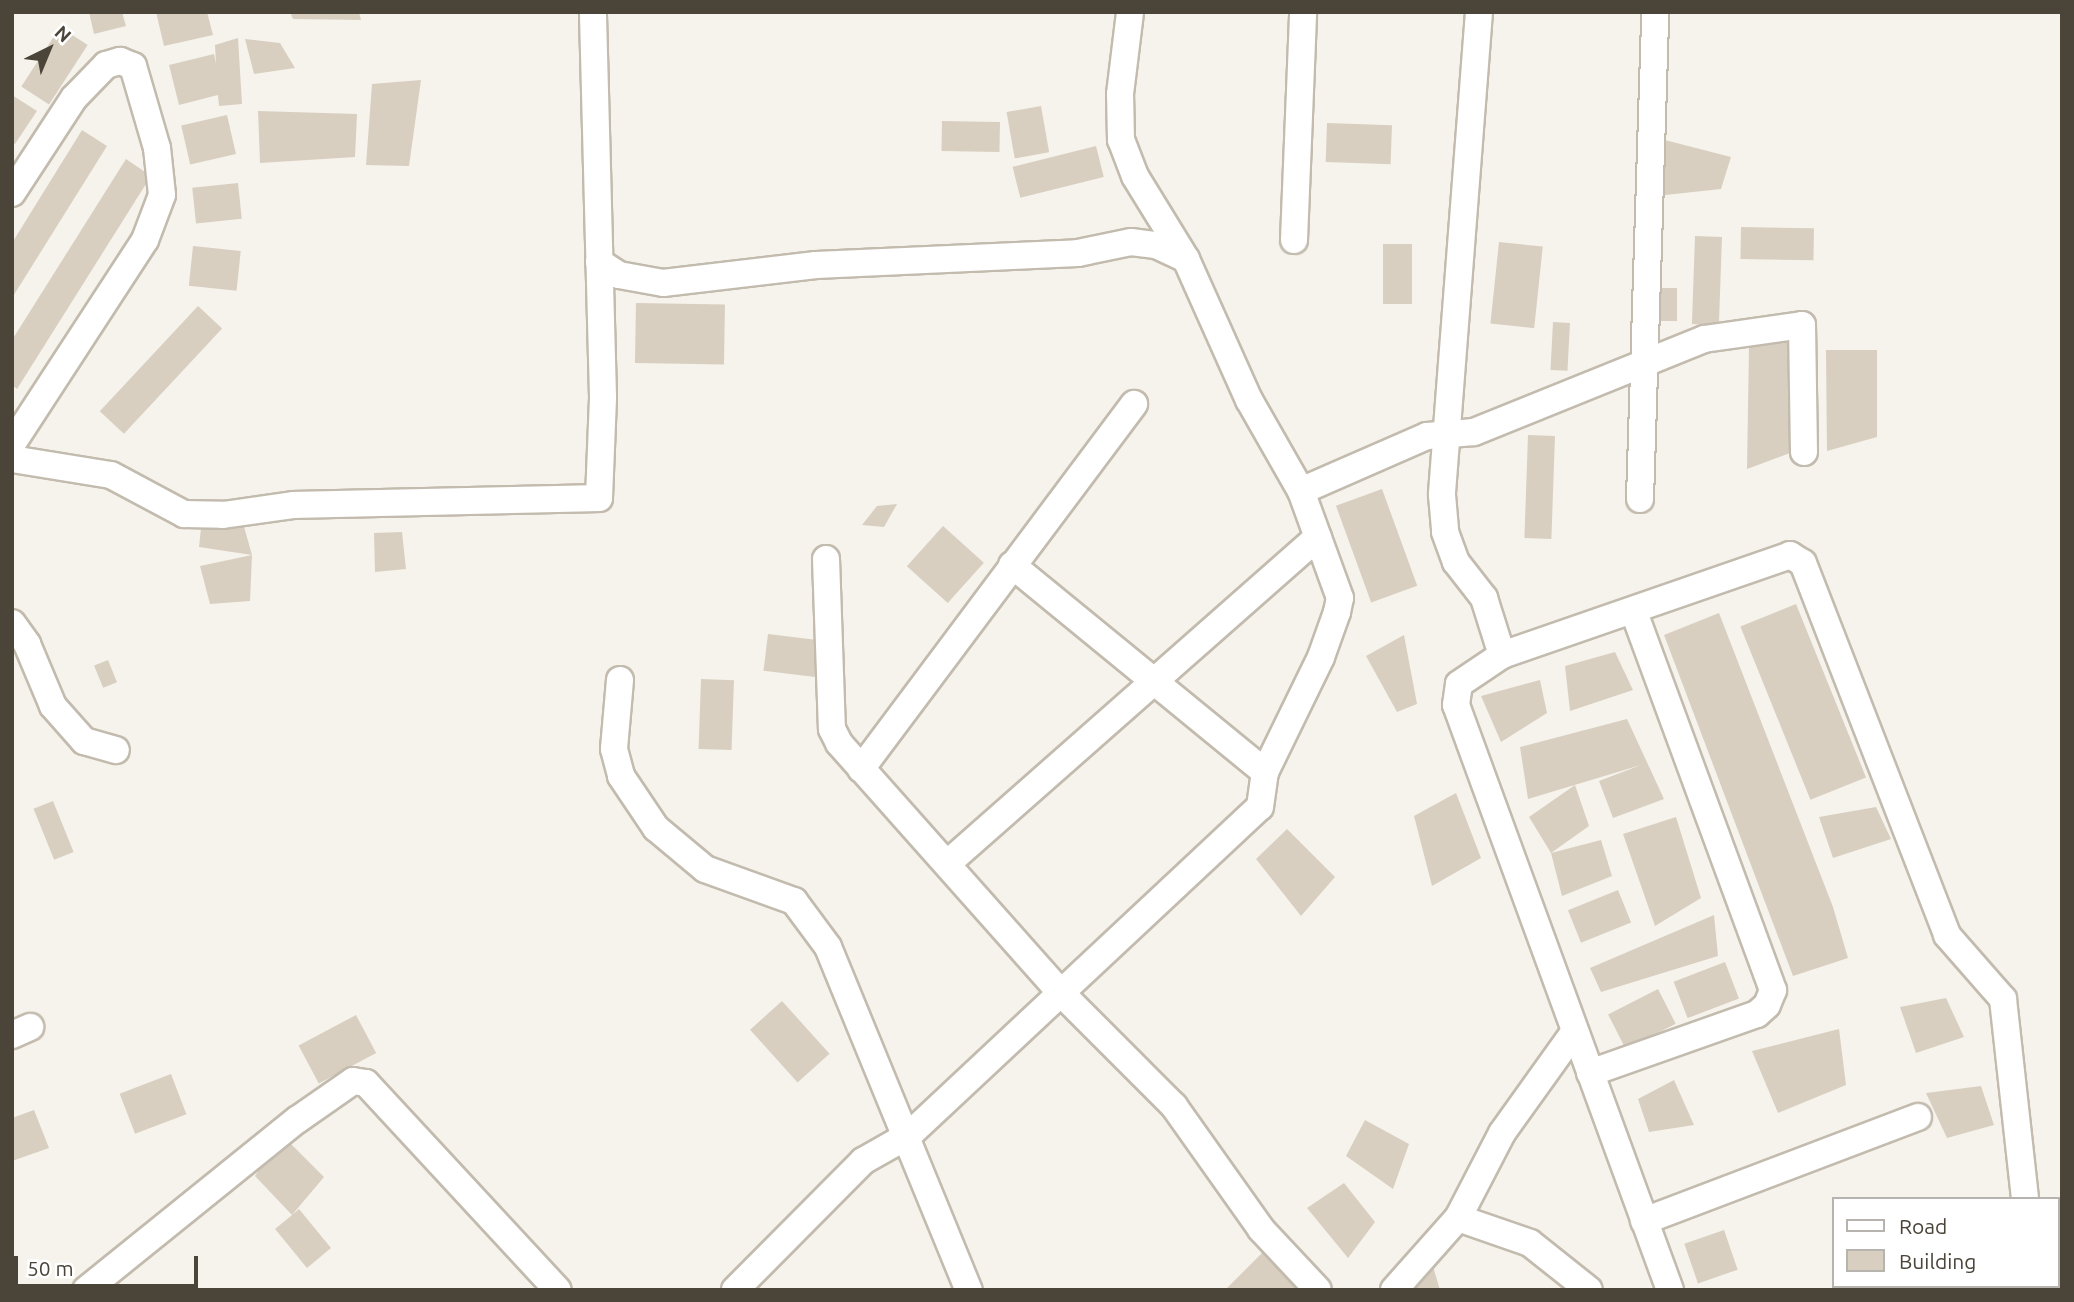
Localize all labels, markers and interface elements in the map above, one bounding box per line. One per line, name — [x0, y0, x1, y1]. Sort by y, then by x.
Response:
north arrow — [14, 14, 84, 84]
text: N — [51, 21, 76, 47]
legend — [1832, 1197, 2060, 1288]
text: Road — [1899, 1214, 1947, 1238]
scale bar — [18, 1242, 201, 1286]
text: Building — [1899, 1249, 1976, 1273]
text: 50 m — [27, 1256, 74, 1280]

